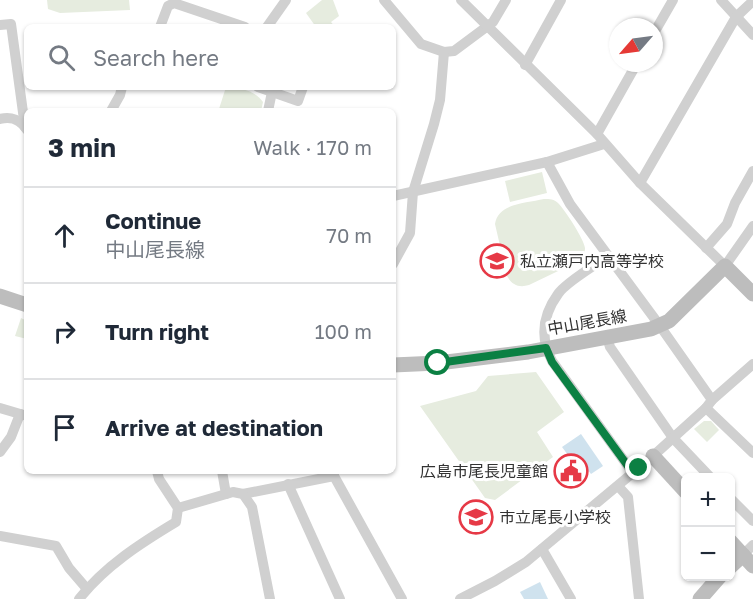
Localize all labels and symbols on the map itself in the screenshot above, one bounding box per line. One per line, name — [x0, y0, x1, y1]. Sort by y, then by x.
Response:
north arrow — [609, 18, 663, 72]
school or university icon: 私立瀬戸内高等学校 — [479, 243, 515, 279]
place label: 私立瀬戸内高等学校 — [520, 251, 664, 271]
street label: 中山尾長線 — [546, 305, 628, 339]
route start — [424, 349, 450, 375]
public building icon: 広島市尾長児童館 — [553, 453, 589, 489]
route end — [625, 454, 651, 480]
place label: 広島市尾長児童館 — [420, 461, 548, 481]
school or university icon: 市立尾長小学校 — [458, 499, 494, 535]
place label: 市立尾長小学校 — [499, 507, 611, 527]

